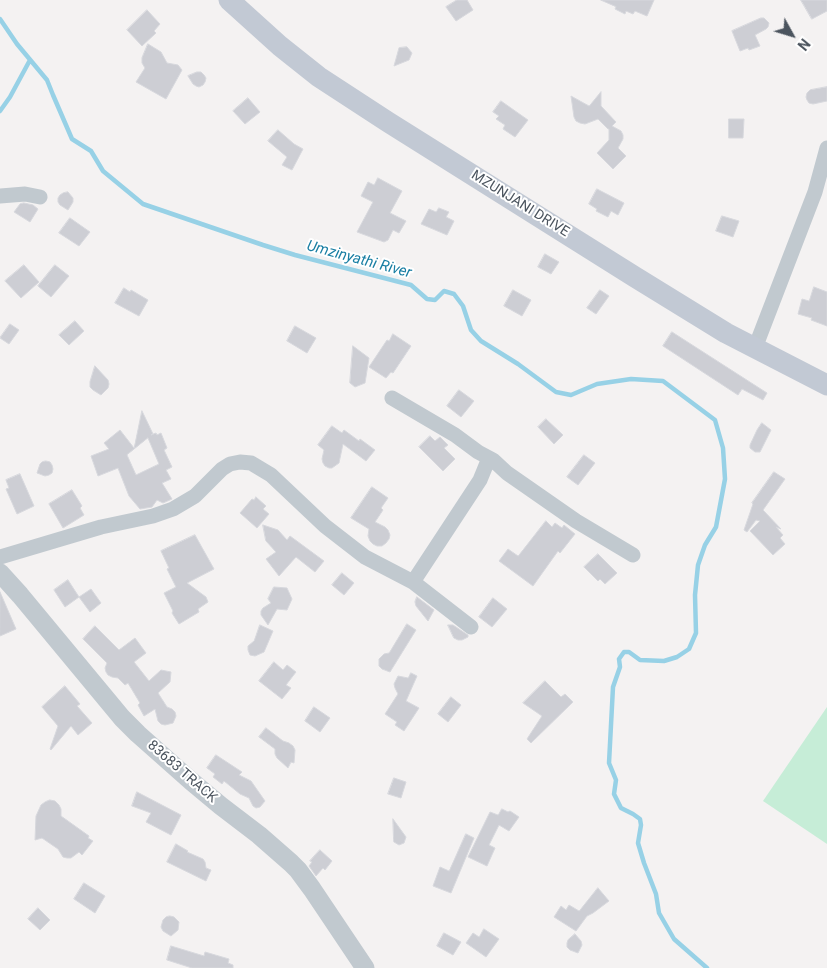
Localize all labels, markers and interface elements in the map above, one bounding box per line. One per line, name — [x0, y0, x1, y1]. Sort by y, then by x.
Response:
north arrow — [767, 10, 817, 60]
text: N — [794, 36, 813, 53]
street label: MZUNJANI DRIVE — [468, 167, 572, 241]
water label: Umzinyathi River — [305, 237, 413, 283]
street label: 83683 TRACK — [144, 737, 220, 807]

